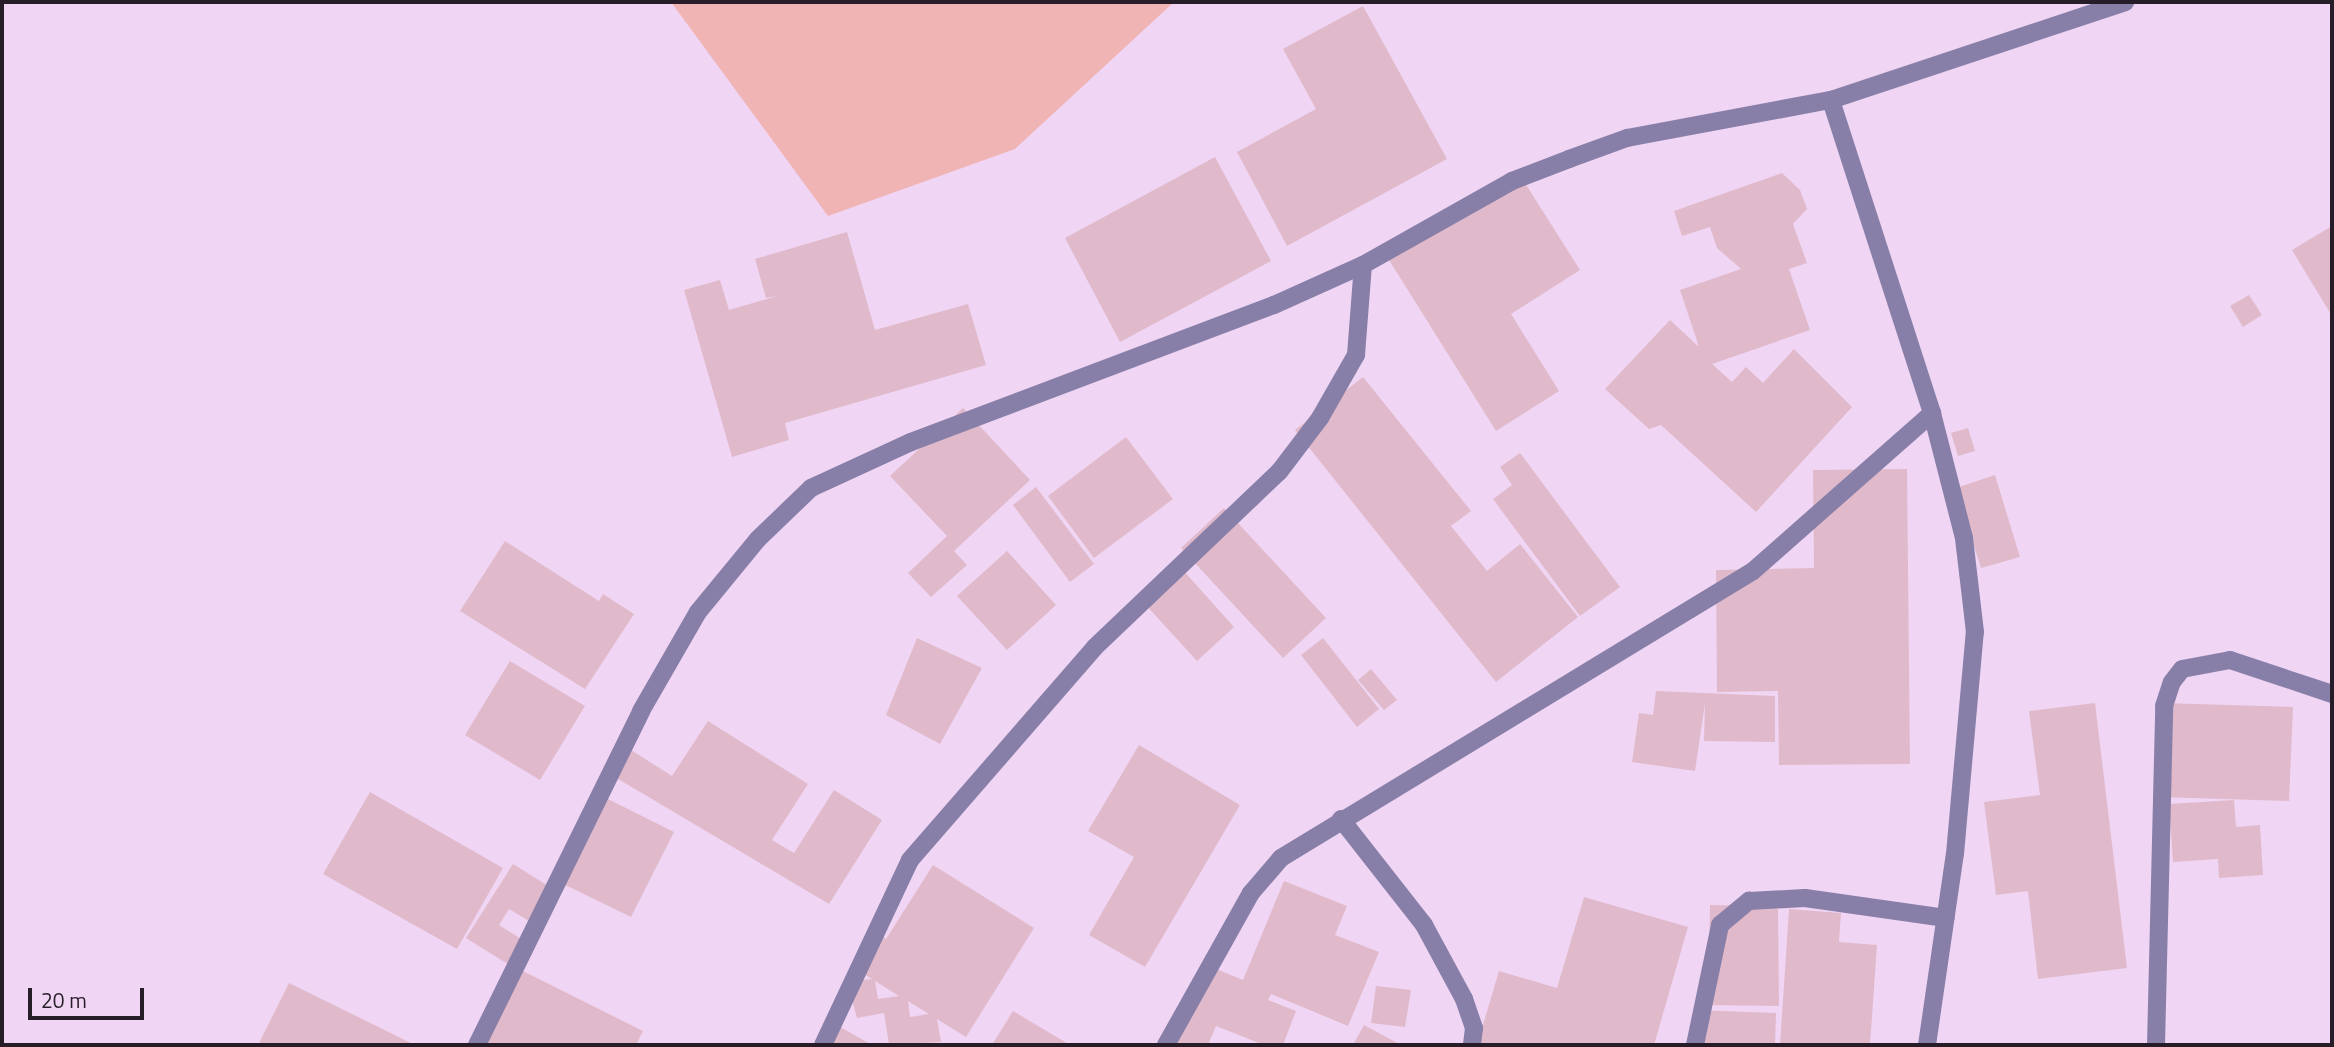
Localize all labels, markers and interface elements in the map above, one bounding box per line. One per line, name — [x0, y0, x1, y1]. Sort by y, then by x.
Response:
scale bar — [32, 974, 147, 1018]
text: 20 m — [41, 984, 87, 1016]

